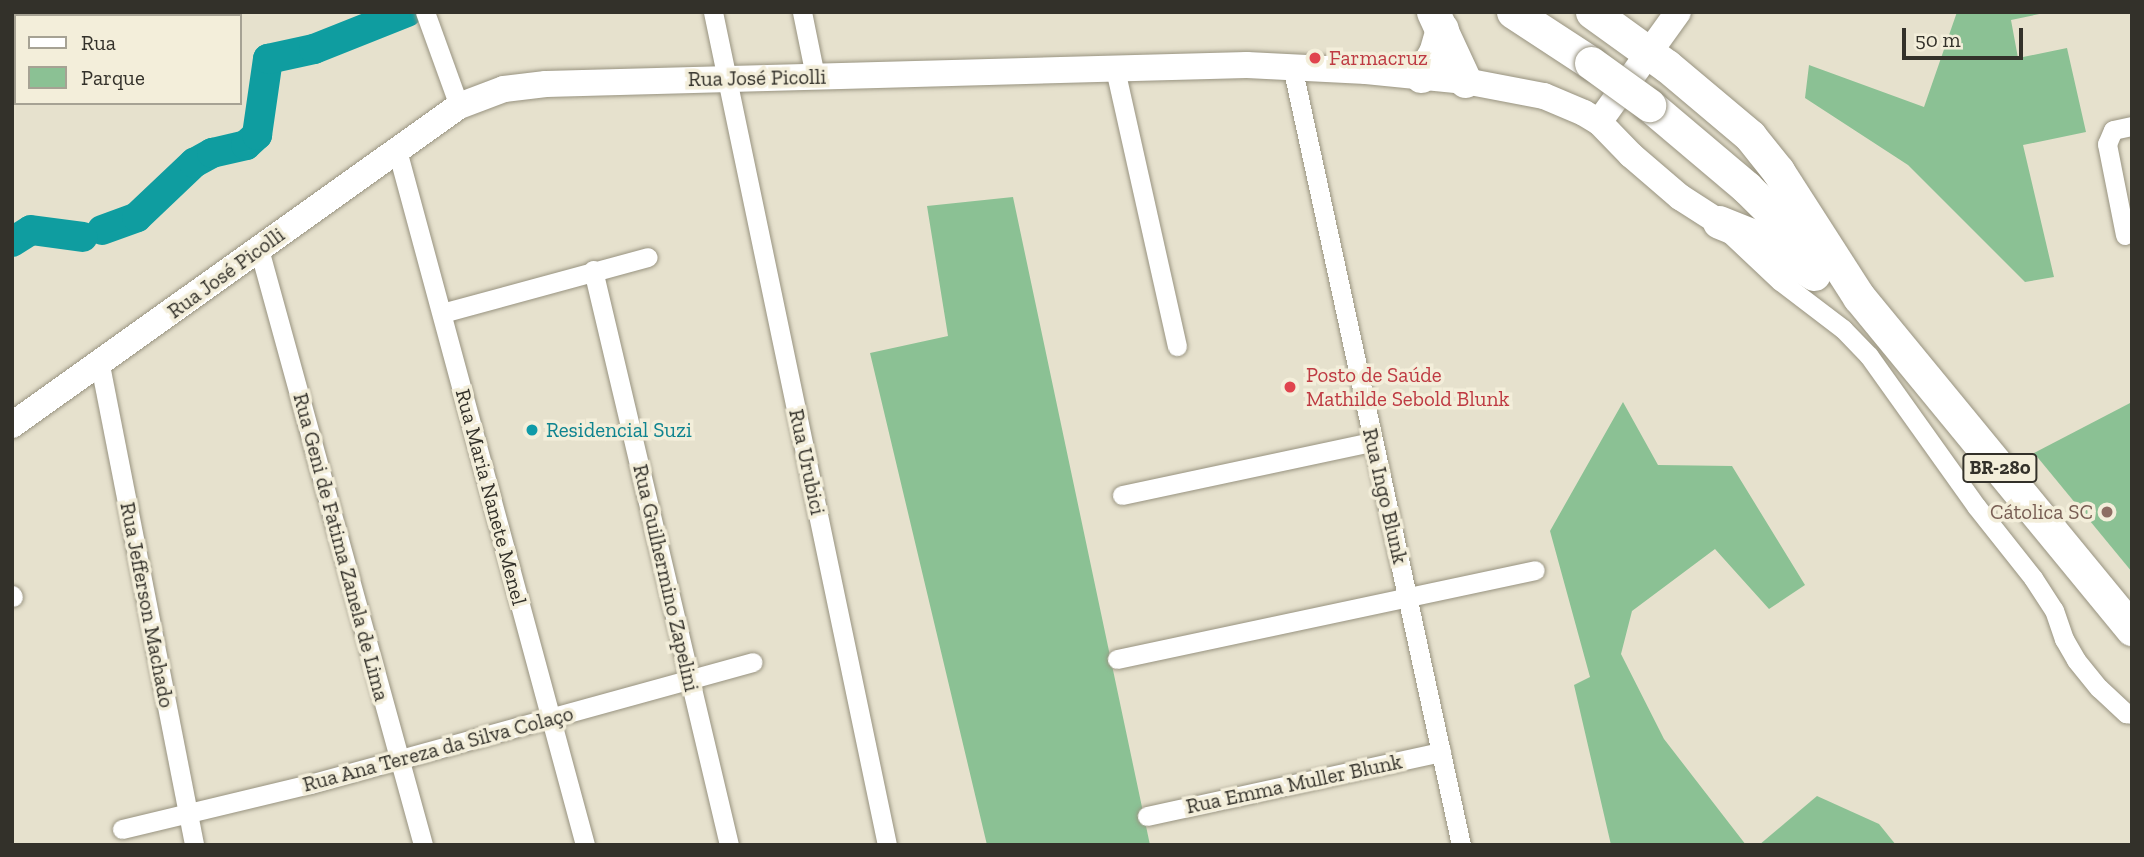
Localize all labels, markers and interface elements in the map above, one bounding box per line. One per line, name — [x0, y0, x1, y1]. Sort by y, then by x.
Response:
legend — [14, 14, 242, 105]
scale bar — [1906, 14, 2027, 58]
text: 50 m — [1915, 27, 1961, 52]
text: Rua — [81, 30, 116, 55]
place label: Farmacruz — [1329, 45, 1428, 71]
marker: Farmacruz — [1307, 50, 1323, 66]
street label: Rua José Picolli — [687, 64, 827, 92]
text: Parque — [81, 65, 145, 90]
street label: Rua José Picolli — [162, 222, 290, 324]
place label: Posto de Saúde Mathilde Sebold Blunk — [1306, 362, 1509, 412]
marker: Posto de Saúde Mathilde Sebold Blunk — [1280, 377, 1300, 397]
street label: Rua Maria Nanete Menel — [450, 386, 532, 608]
street label: Rua Geni de Fatima Zanela de Lima — [288, 390, 394, 704]
street label: Rua Urubici — [784, 407, 830, 517]
place label: Residencial Suzi — [546, 417, 692, 443]
marker: Residencial Suzi — [524, 422, 540, 438]
street label: Rua Ingo Blunk — [1357, 426, 1413, 566]
road number: BR-280 — [1962, 453, 2038, 484]
street label: Rua Guilhermino Zapelini — [628, 462, 704, 694]
place label: Cátolica SC — [1990, 499, 2093, 525]
street label: Rua Jefferson Machado — [115, 500, 179, 710]
marker: Cátolica SC — [2099, 504, 2115, 520]
street label: Rua Ana Tereza da Silva Colaço — [299, 701, 577, 797]
street label: Rua Emma Muller Blunk — [1184, 749, 1404, 819]

